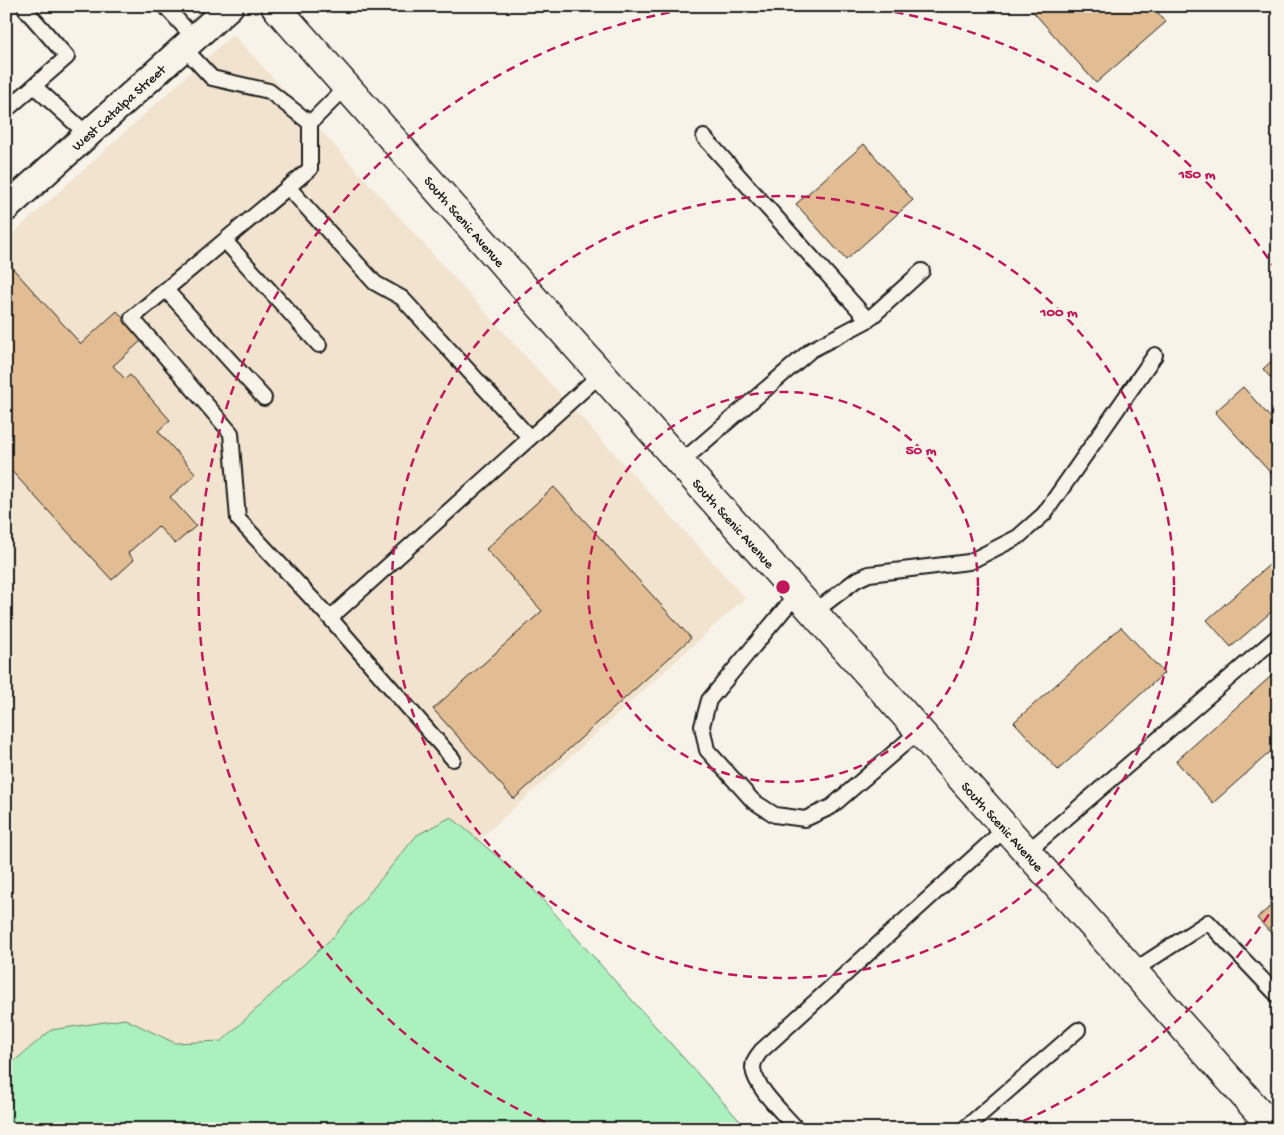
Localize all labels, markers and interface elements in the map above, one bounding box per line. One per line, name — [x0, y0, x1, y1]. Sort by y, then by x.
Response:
street label: West Catalpa Street — [69, 61, 171, 156]
text: 150 m — [1178, 166, 1216, 184]
street label: South Scenic Avenue — [419, 174, 508, 272]
text: 100 m — [1039, 304, 1078, 322]
text: 50 m — [906, 442, 937, 460]
street label: South Scenic Avenue — [687, 476, 778, 574]
centre of rings — [774, 578, 792, 596]
street label: South Scenic Avenue — [956, 779, 1047, 877]

